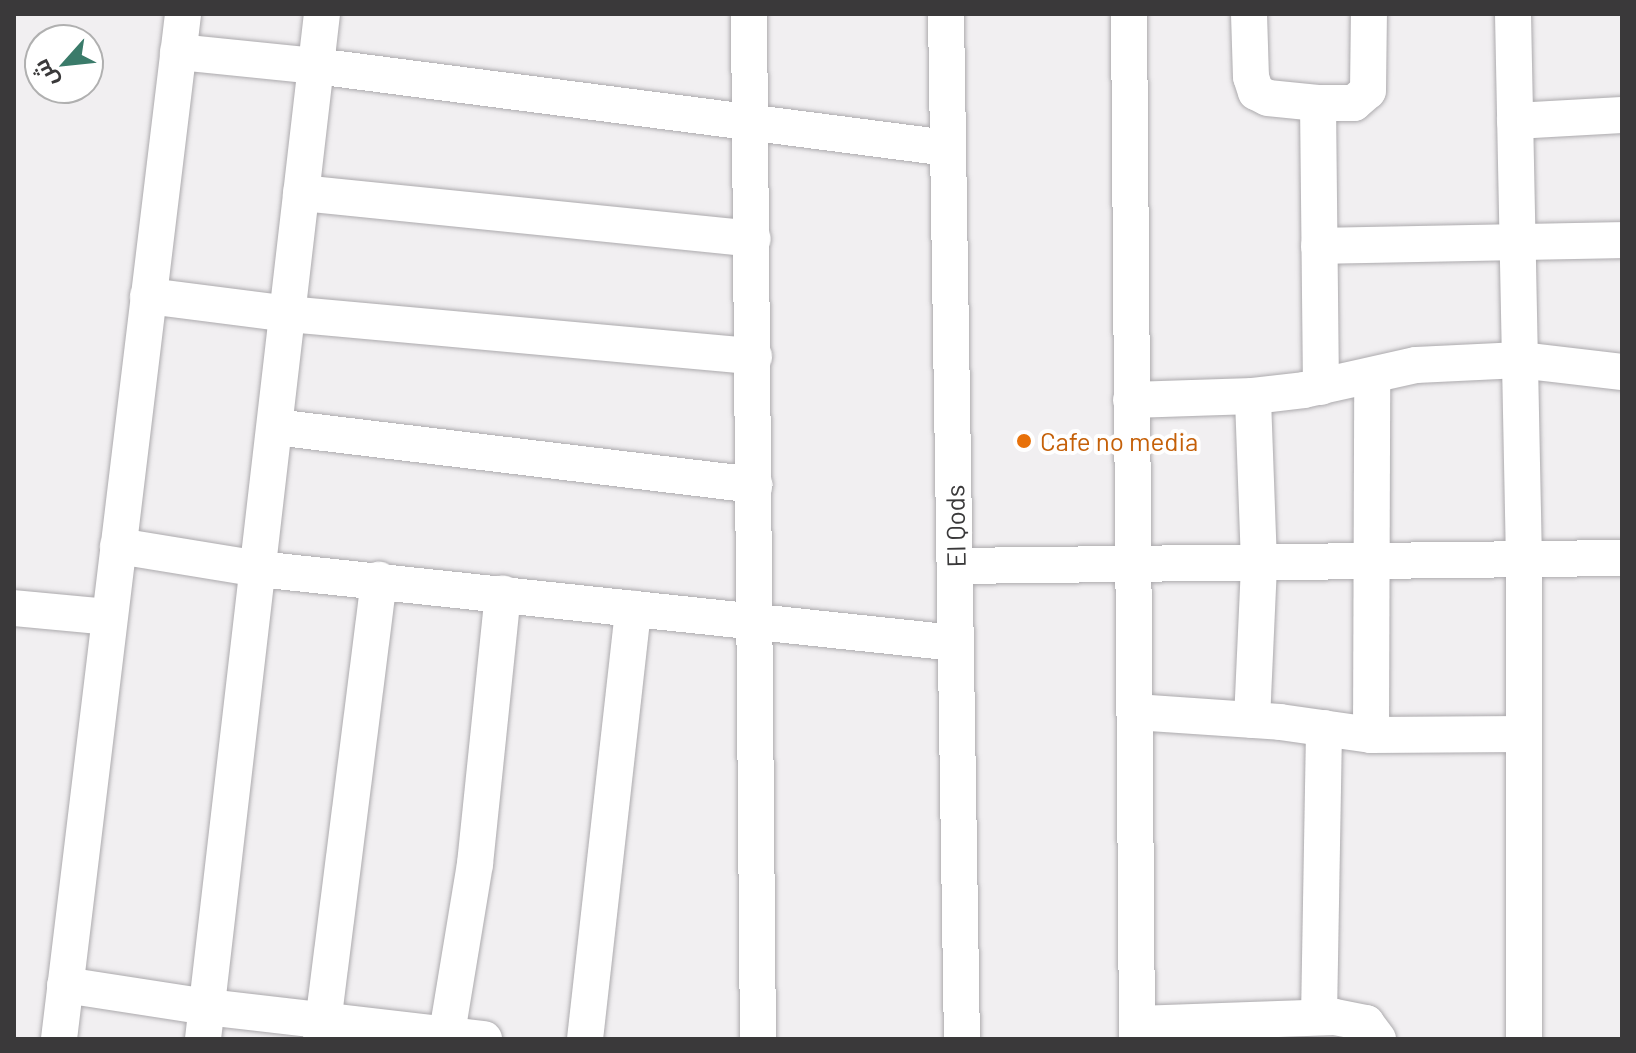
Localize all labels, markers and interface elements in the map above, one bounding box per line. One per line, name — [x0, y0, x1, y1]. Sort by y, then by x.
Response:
north arrow — [24, 24, 104, 104]
text: ش — [26, 56, 62, 92]
place label: Cafe no media — [1040, 425, 1198, 457]
marker: Cafe no media — [1015, 432, 1033, 450]
street label: El Qods — [939, 484, 971, 568]

